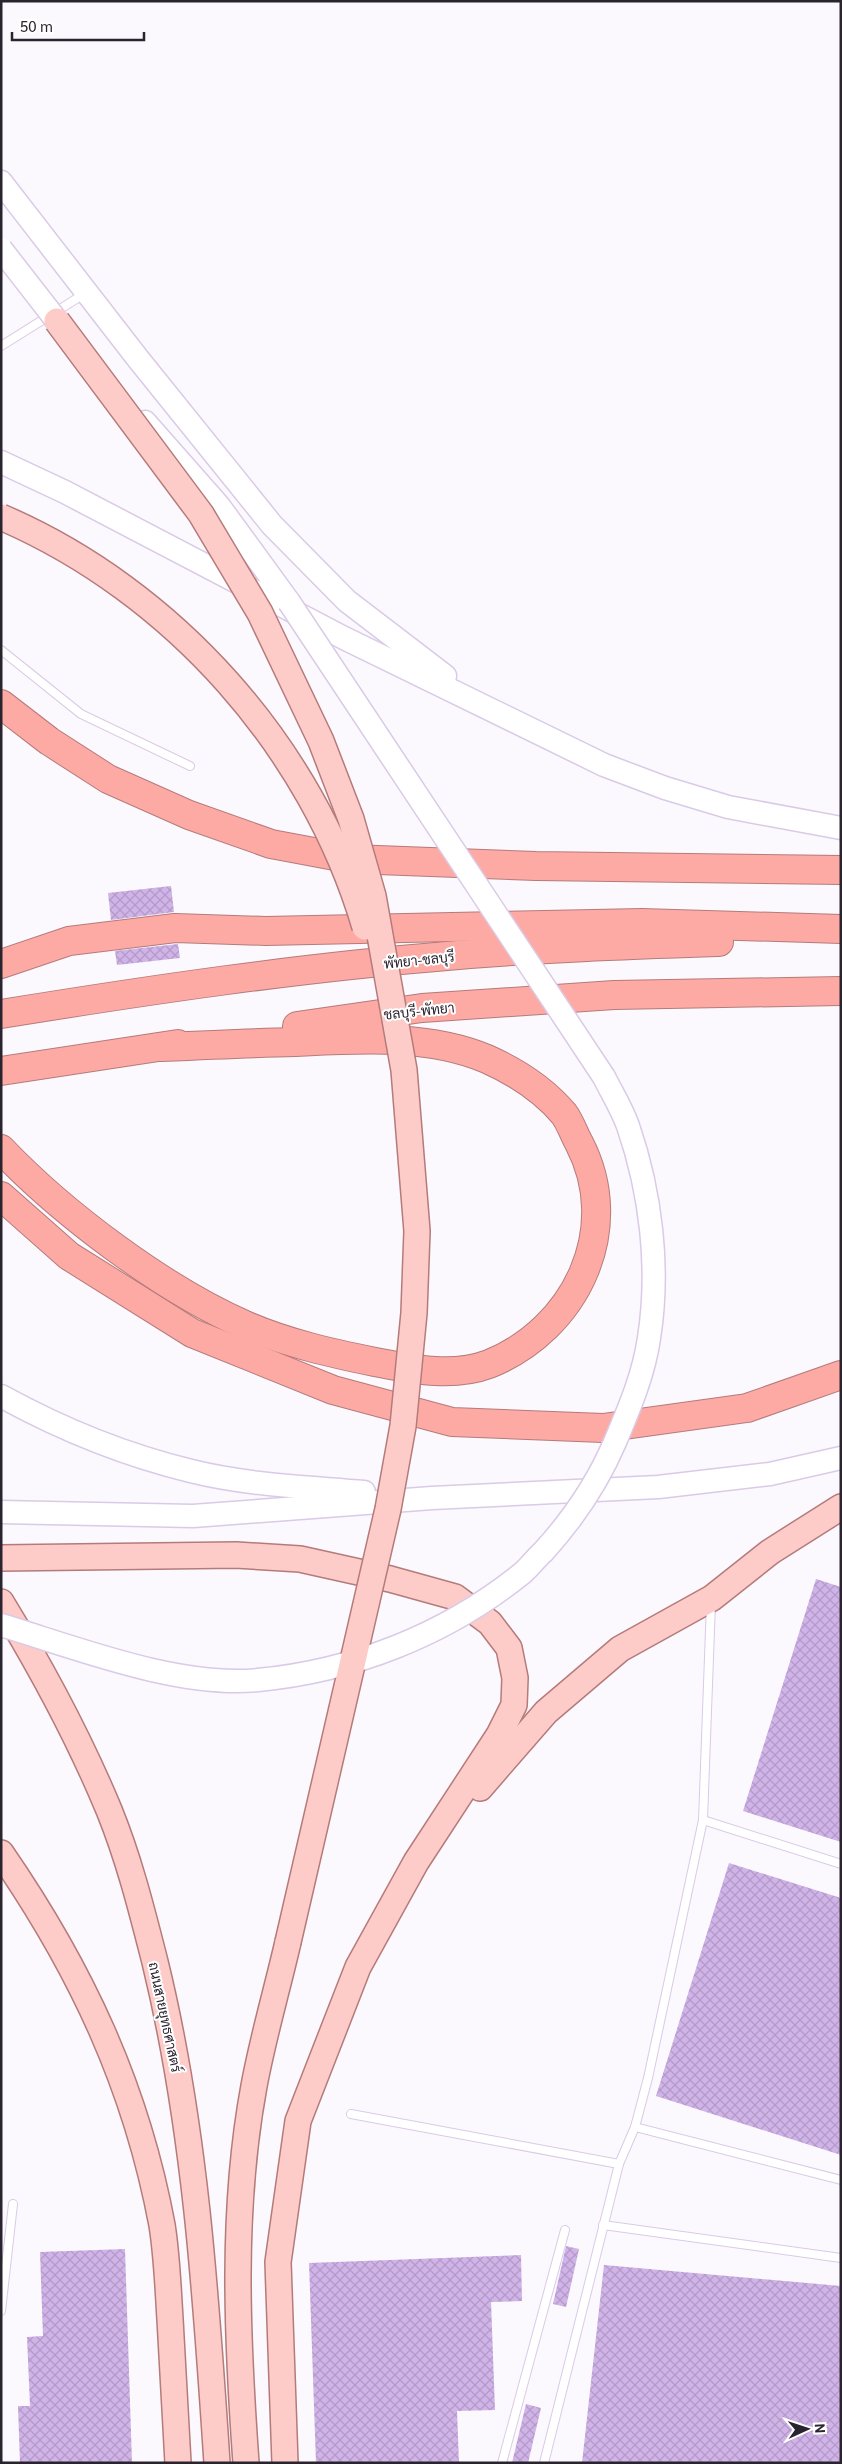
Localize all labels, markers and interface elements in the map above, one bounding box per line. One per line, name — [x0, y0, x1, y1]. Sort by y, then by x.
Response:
scale bar — [12, 10, 145, 42]
text: 50 m — [20, 16, 53, 35]
street label: พัทยา-ชลบุรี — [383, 946, 456, 974]
street label: ชลบุรี-พัทยา — [383, 997, 456, 1025]
street label: ถนนสายยุทธศาสตร์ — [144, 1960, 187, 2074]
north arrow — [782, 2404, 832, 2454]
text: N — [812, 2423, 830, 2434]

